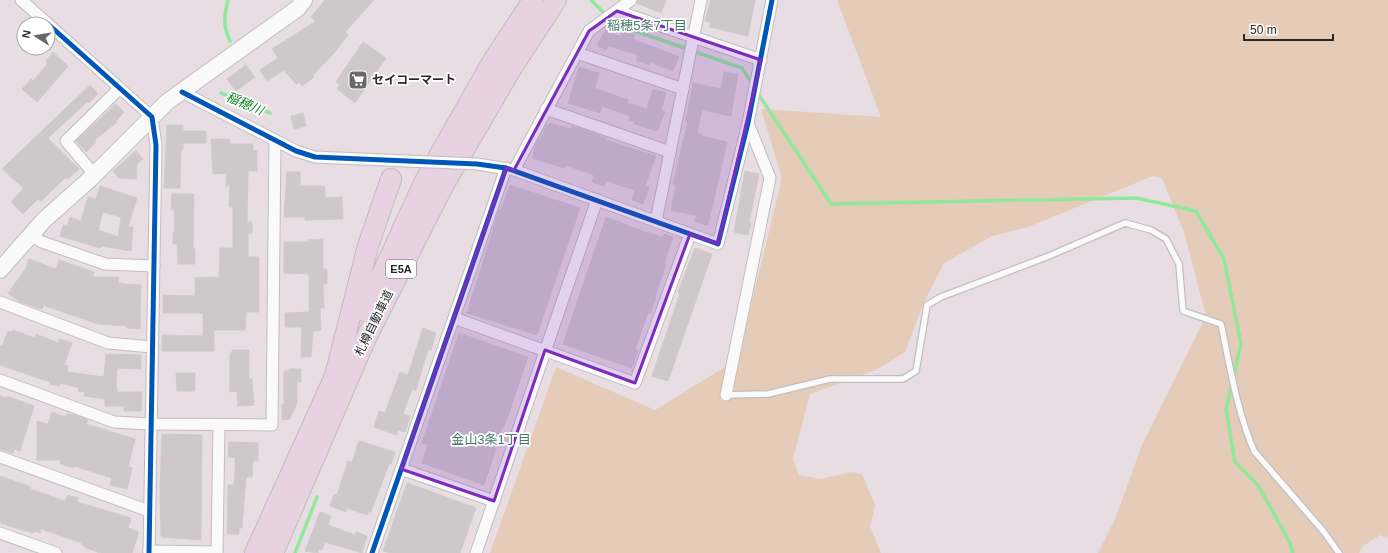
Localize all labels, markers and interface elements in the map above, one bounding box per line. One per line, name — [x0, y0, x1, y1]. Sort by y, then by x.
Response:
north arrow — [16, 16, 56, 56]
scale bar — [1244, 16, 1333, 42]
district label: 稲穂5条7丁目 — [607, 18, 687, 33]
text: 50 m — [1250, 23, 1277, 37]
text: N — [20, 29, 33, 39]
supermarket icon: セイコーマート — [347, 69, 369, 91]
place label: セイコーマート — [372, 73, 456, 87]
water label: 稲穂川 — [224, 89, 268, 119]
road number: E5A — [386, 260, 416, 278]
street label: 札樽自動車道 — [352, 288, 396, 358]
district label: 金山3条1丁目 — [451, 432, 531, 447]

